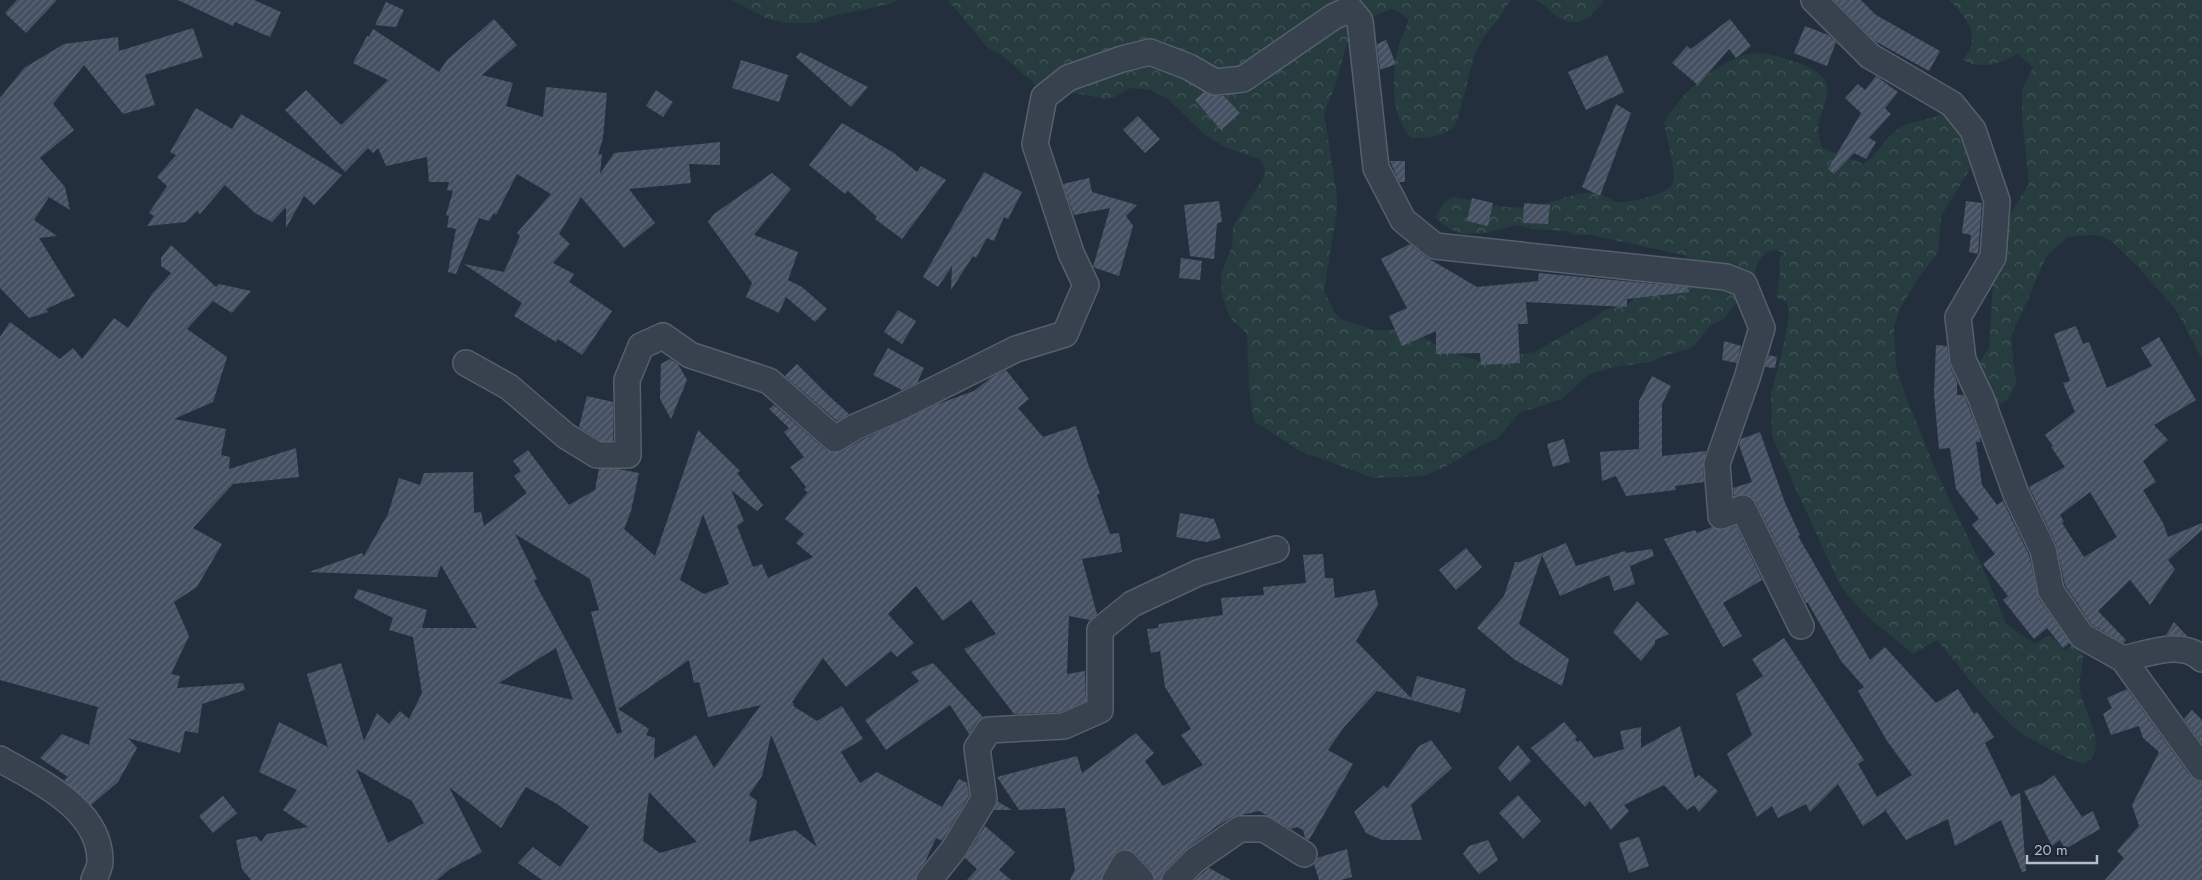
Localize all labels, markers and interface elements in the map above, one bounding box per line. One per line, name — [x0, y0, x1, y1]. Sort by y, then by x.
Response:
scale bar — [2027, 832, 2097, 864]
text: 20 m — [2034, 839, 2068, 861]

